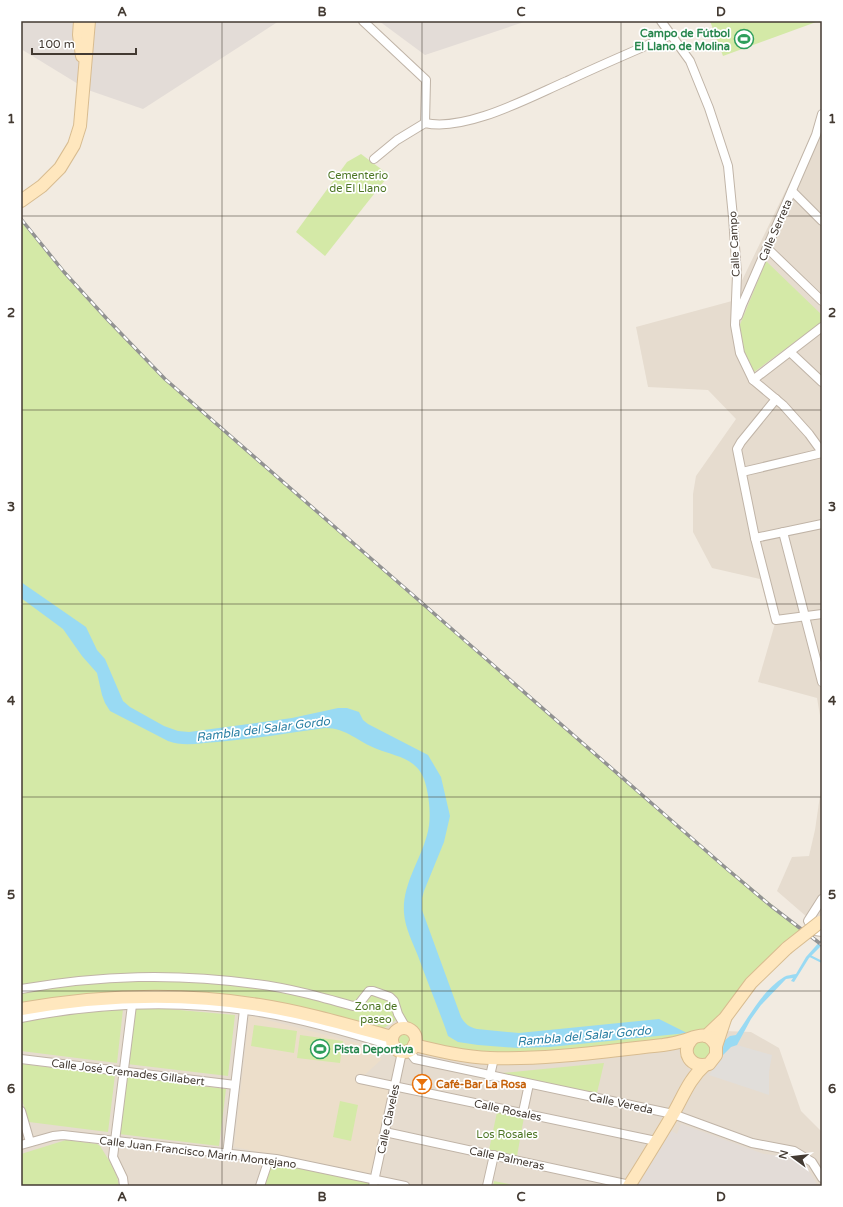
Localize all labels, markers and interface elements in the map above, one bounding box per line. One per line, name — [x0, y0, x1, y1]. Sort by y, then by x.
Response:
text: A — [117, 4, 127, 20]
text: B — [317, 4, 327, 20]
text: C — [516, 4, 526, 20]
text: D — [716, 4, 726, 20]
place label: Campo de Fútbol El Llano de Molina — [634, 27, 730, 53]
sports icon: Campo de Fútbol El Llano de Molina — [733, 28, 755, 50]
scale bar — [32, 30, 136, 56]
text: 100 m — [38, 37, 75, 51]
text: 1 — [7, 111, 15, 127]
text: 1 — [828, 111, 836, 127]
park label: Cementerio de El Llano — [328, 169, 389, 195]
street label: Calle Serreta — [756, 197, 795, 263]
street label: Calle Campo — [726, 210, 743, 277]
text: 2 — [7, 305, 15, 321]
text: 2 — [828, 305, 836, 321]
text: 3 — [7, 499, 15, 515]
text: 3 — [828, 499, 836, 515]
text: 4 — [7, 693, 16, 709]
text: 4 — [828, 693, 837, 709]
water label: Rambla del Salar Gordo — [195, 714, 331, 744]
text: 5 — [7, 887, 15, 903]
text: 5 — [828, 887, 836, 903]
park label: Zona de paseo — [355, 1000, 397, 1026]
water label: Rambla del Salar Gordo — [516, 1023, 652, 1049]
sports icon: Pista Deportiva — [309, 1038, 331, 1060]
place label: Pista Deportiva — [334, 1043, 414, 1057]
street label: Calle José Cremades Gillabert — [51, 1057, 205, 1088]
bar icon: Café-Bar La Rosa — [411, 1073, 433, 1095]
place label: Café-Bar La Rosa — [436, 1078, 527, 1091]
text: 6 — [7, 1081, 15, 1097]
text: 6 — [828, 1081, 836, 1097]
street label: Calle Claveles — [375, 1083, 402, 1155]
street label: Calle Vereda — [588, 1090, 654, 1117]
street label: Calle Rosales — [473, 1097, 543, 1124]
park label: Los Rosales — [476, 1128, 538, 1141]
street label: Calle Juan Francisco Marín Montejano — [99, 1134, 298, 1171]
north arrow — [773, 1137, 813, 1177]
street label: Calle Palmeras — [468, 1144, 546, 1173]
text: N — [776, 1149, 791, 1160]
text: A — [117, 1189, 127, 1205]
text: B — [317, 1189, 327, 1205]
text: C — [516, 1189, 526, 1205]
text: D — [716, 1189, 726, 1205]

